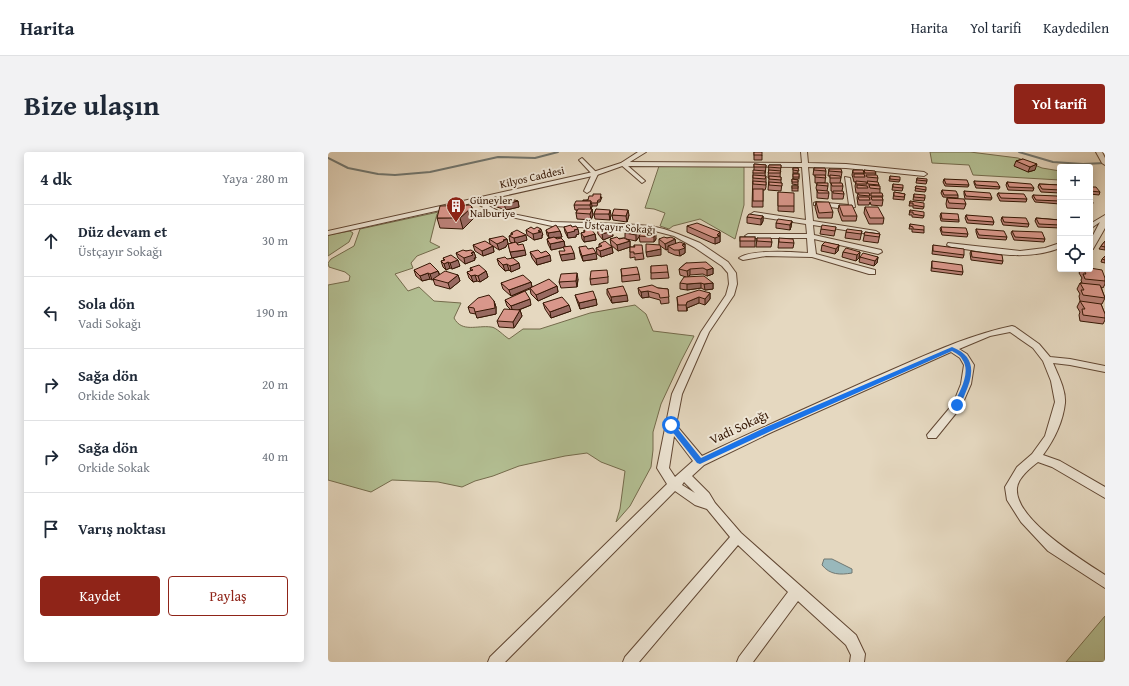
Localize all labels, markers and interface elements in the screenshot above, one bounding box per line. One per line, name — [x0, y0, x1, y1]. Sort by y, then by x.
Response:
text: Harita — [20, 14, 74, 42]
text: Harita — [911, 18, 948, 38]
text: Yol tarifi — [970, 18, 1021, 38]
text: Kaydedilen — [1043, 18, 1109, 38]
text: Bize ulaşın — [24, 84, 160, 125]
button: Yol tarifi — [1014, 84, 1105, 124]
street label: Kilyos Caddesi — [498, 162, 566, 192]
map controls — [1057, 164, 1093, 272]
button: + — [1057, 164, 1093, 200]
text: 4 dk — [40, 166, 72, 191]
text: Yaya · 280 m — [222, 169, 288, 188]
place label: Güneyler Nalburiye — [470, 192, 515, 221]
building icon: Güneyler Nalburiye — [445, 195, 467, 223]
button: − — [1057, 200, 1093, 236]
street label: Üstçayır Sokağı — [584, 217, 656, 237]
text: Düz devam et — [78, 221, 167, 242]
icon: ahead — [40, 230, 62, 252]
text: 30 m — [262, 231, 288, 250]
button: locate — [1057, 236, 1093, 272]
text: Üstçayır Sokağı — [78, 242, 162, 261]
text: Sola dön — [78, 293, 135, 314]
icon: left — [40, 302, 62, 324]
text: 190 m — [256, 303, 288, 322]
text: Vadi Sokağı — [78, 314, 141, 333]
text: Sağa dön — [78, 365, 138, 386]
icon: right — [40, 374, 62, 396]
text: 20 m — [262, 375, 288, 394]
text: Orkide Sokak — [78, 386, 150, 405]
route end — [948, 396, 966, 414]
street label: Vadi Sokağı — [706, 405, 772, 449]
route start — [662, 416, 680, 434]
text: Sağa dön — [78, 437, 138, 458]
icon: right — [40, 446, 62, 468]
text: 40 m — [262, 447, 288, 466]
text: Orkide Sokak — [78, 458, 150, 477]
icon: arrive — [40, 518, 62, 540]
text: Varış noktası — [78, 518, 166, 539]
button: Kaydet — [40, 576, 160, 616]
button: Paylaş — [168, 576, 288, 616]

